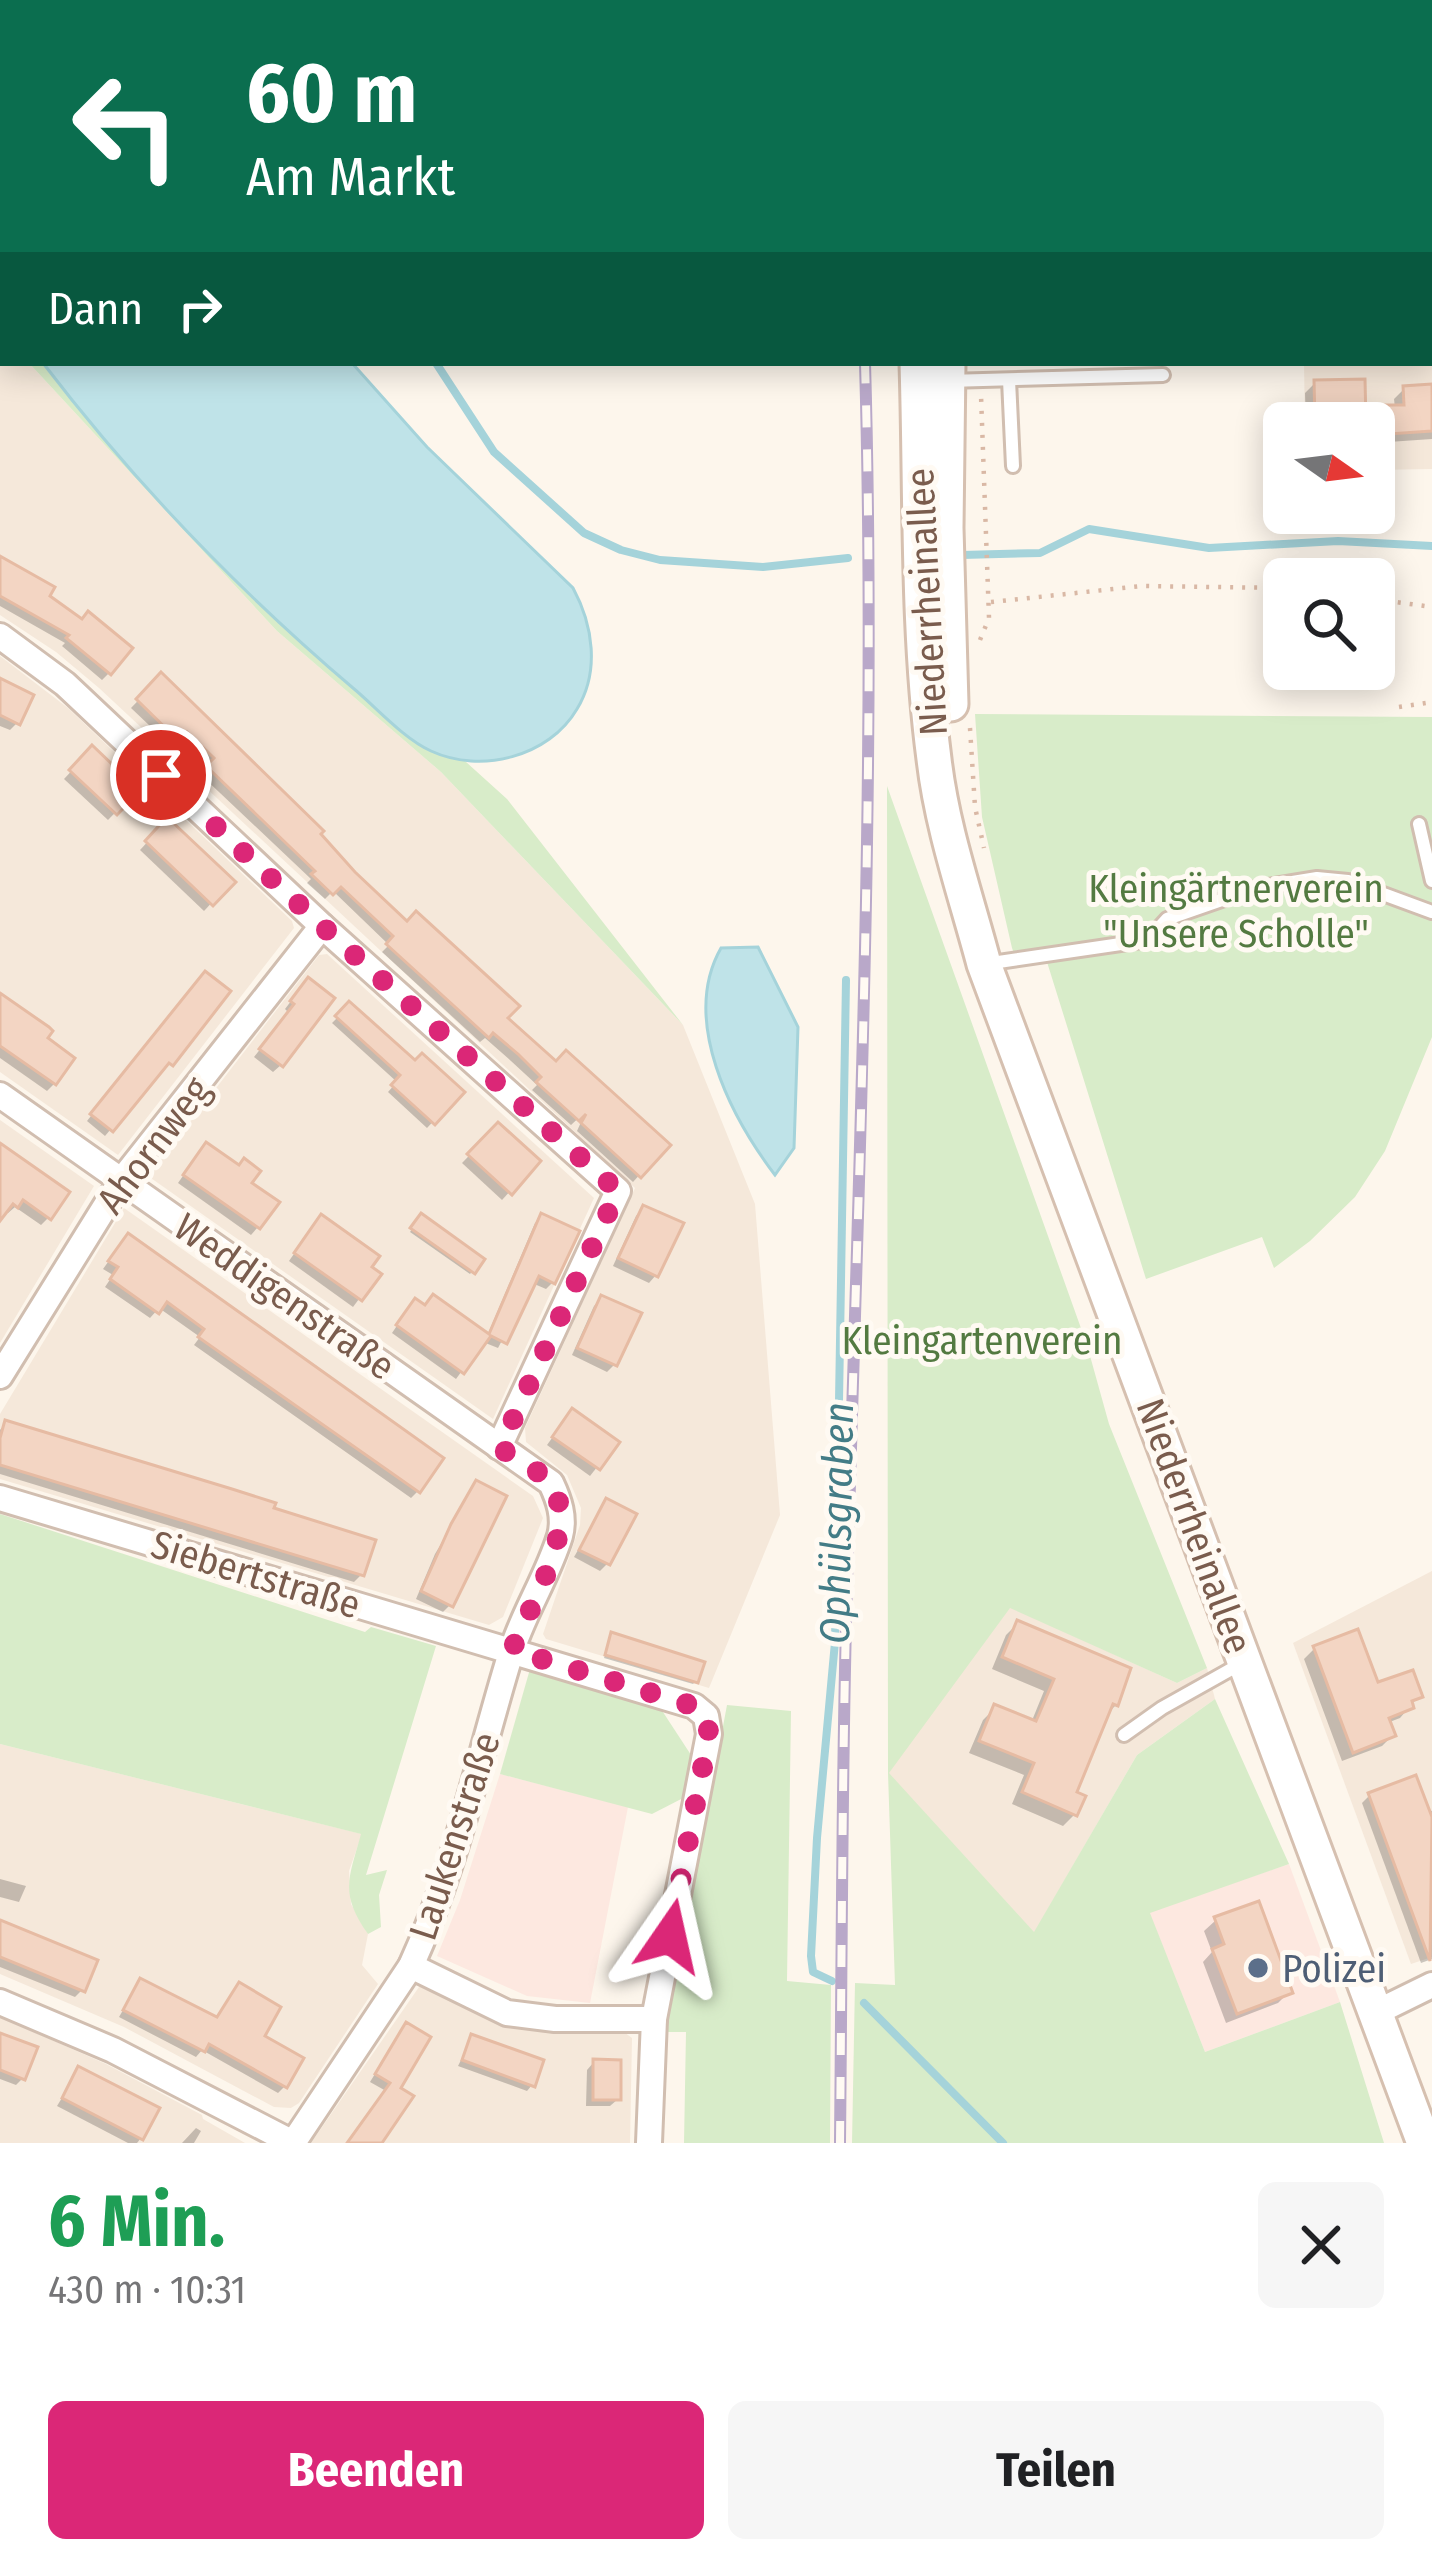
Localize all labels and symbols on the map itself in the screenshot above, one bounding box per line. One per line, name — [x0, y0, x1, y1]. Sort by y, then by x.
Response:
north arrow — [1263, 402, 1395, 534]
street label: Niederrheinallee — [897, 467, 957, 737]
pin — [110, 724, 212, 826]
park label: Kleingärtnerverein "Unsere Scholle" — [1088, 866, 1384, 957]
street label: Ahornweg — [88, 1068, 220, 1223]
street label: Weddigenstraße — [165, 1204, 403, 1390]
park label: Kleingartenverein — [841, 1318, 1123, 1364]
street label: Niederrheinallee — [1127, 1393, 1262, 1660]
water label: Ophülsgraben — [810, 1402, 864, 1644]
street label: Siebertstraße — [146, 1521, 366, 1629]
street label: Laukenstraße — [400, 1727, 510, 1946]
position arrow — [607, 1873, 733, 1999]
place label: Polizei — [1282, 1946, 1386, 1992]
marker: Polizei — [1245, 1955, 1271, 1981]

